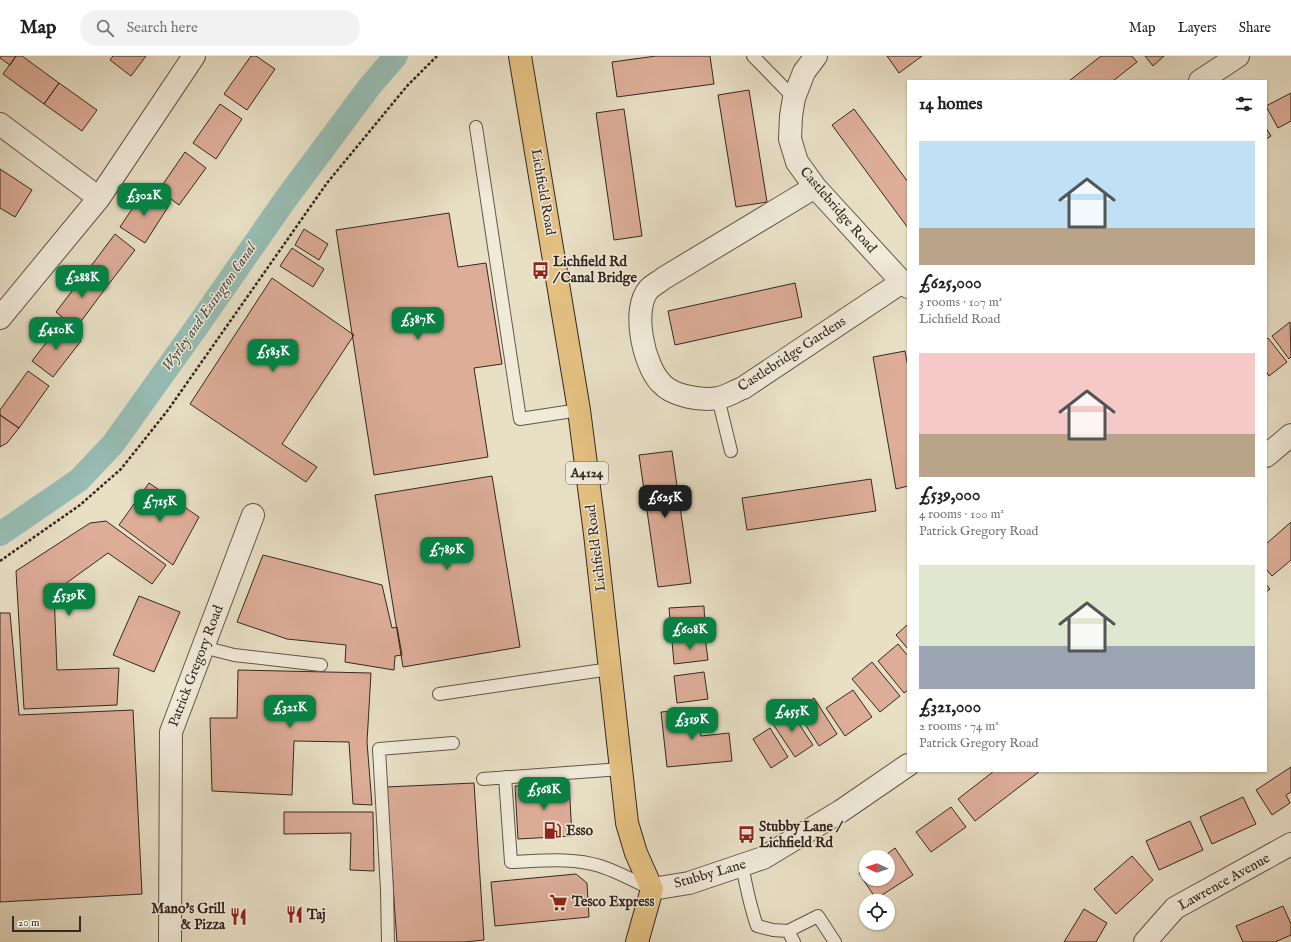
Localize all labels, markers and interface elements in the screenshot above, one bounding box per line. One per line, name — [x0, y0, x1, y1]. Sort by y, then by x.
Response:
search box — [80, 10, 360, 46]
text: Map — [20, 16, 56, 40]
icon: search — [94, 17, 116, 39]
text: Search here — [126, 18, 198, 37]
text: Map — [1129, 19, 1156, 37]
text: Layers — [1178, 19, 1217, 37]
text: Share — [1239, 19, 1271, 37]
icon: filters — [1233, 93, 1255, 115]
text: 14 homes — [919, 94, 982, 115]
street label: Lichfield Road — [527, 147, 560, 237]
street label: Castlebridge Road — [796, 163, 881, 257]
icon: home — [1051, 167, 1123, 239]
pin: £302K — [116, 183, 172, 217]
text: £302K — [126, 187, 162, 204]
water label: Wyrley and Essington Canal — [158, 238, 262, 375]
place label: Lichfield Rd / Canal Bridge — [552, 253, 637, 287]
bus stop icon: Lichfield Rd / Canal Bridge — [530, 260, 550, 280]
pin: £288K — [54, 265, 110, 299]
text: £288K — [65, 269, 99, 286]
text: £625,000 — [919, 273, 982, 294]
text: 3 rooms · 107 m² — [919, 294, 1002, 311]
pin: £387K — [390, 307, 446, 341]
text: £387K — [401, 311, 435, 328]
text: Lichfield Road — [919, 311, 1000, 328]
street label: Castlebridge Gardens — [735, 312, 850, 396]
pin: £410K — [28, 317, 84, 351]
text: £410K — [38, 321, 74, 338]
pin: £583K — [245, 339, 301, 373]
text: £583K — [256, 343, 290, 360]
icon: home — [1051, 379, 1123, 451]
road number: A4124 — [566, 462, 608, 484]
pin: £625K — [637, 485, 693, 519]
text: £539,000 — [919, 485, 980, 506]
pin: £715K — [132, 489, 188, 523]
text: £625K — [648, 489, 682, 506]
text: £715K — [143, 493, 177, 510]
street label: Lichfield Road — [582, 503, 610, 593]
text: 4 rooms · 100 m² — [919, 506, 1004, 523]
text: Patrick Gregory Road — [919, 523, 1039, 540]
pin: £789K — [419, 537, 475, 571]
text: £789K — [429, 541, 465, 558]
pin: £539K — [41, 583, 97, 617]
text: £539K — [52, 587, 86, 604]
icon: home — [1051, 591, 1123, 663]
street label: Patrick Gregory Road — [165, 602, 228, 729]
pin: £608K — [662, 617, 718, 651]
text: £608K — [672, 621, 708, 638]
pin: £321K — [262, 695, 318, 729]
text: £321,000 — [919, 697, 981, 718]
text: £321K — [273, 699, 307, 716]
pin: £455K — [764, 699, 820, 733]
text: £455K — [775, 703, 809, 720]
pin: £319K — [664, 707, 720, 741]
text: £319K — [675, 711, 709, 728]
text: 2 rooms · 74 m² — [919, 718, 999, 735]
text: Patrick Gregory Road — [919, 735, 1039, 752]
pin: £568K — [516, 777, 572, 811]
text: £568K — [527, 781, 561, 798]
place label: Stubby Lane / Lichfield Rd — [759, 818, 844, 852]
fuel station icon: Esso — [543, 821, 563, 841]
place label: Esso — [566, 822, 594, 840]
bus stop icon: Stubby Lane / Lichfield Rd — [736, 825, 756, 845]
street label: Lawrence Avenue — [1175, 849, 1274, 915]
north arrow — [859, 850, 895, 886]
map controls — [859, 850, 895, 930]
street label: Stubby Lane — [672, 855, 749, 893]
supermarket icon: Tesco Express — [549, 892, 569, 912]
place label: Tesco Express — [571, 893, 654, 911]
button: locate — [859, 894, 895, 930]
place label: Mano's Grill & Pizza — [151, 900, 226, 934]
restaurant icon: Taj — [284, 905, 304, 925]
place label: Taj — [306, 906, 326, 924]
restaurant icon: Mano's Grill & Pizza — [228, 907, 248, 927]
scale bar — [12, 914, 81, 933]
text: 20 m — [18, 916, 39, 930]

